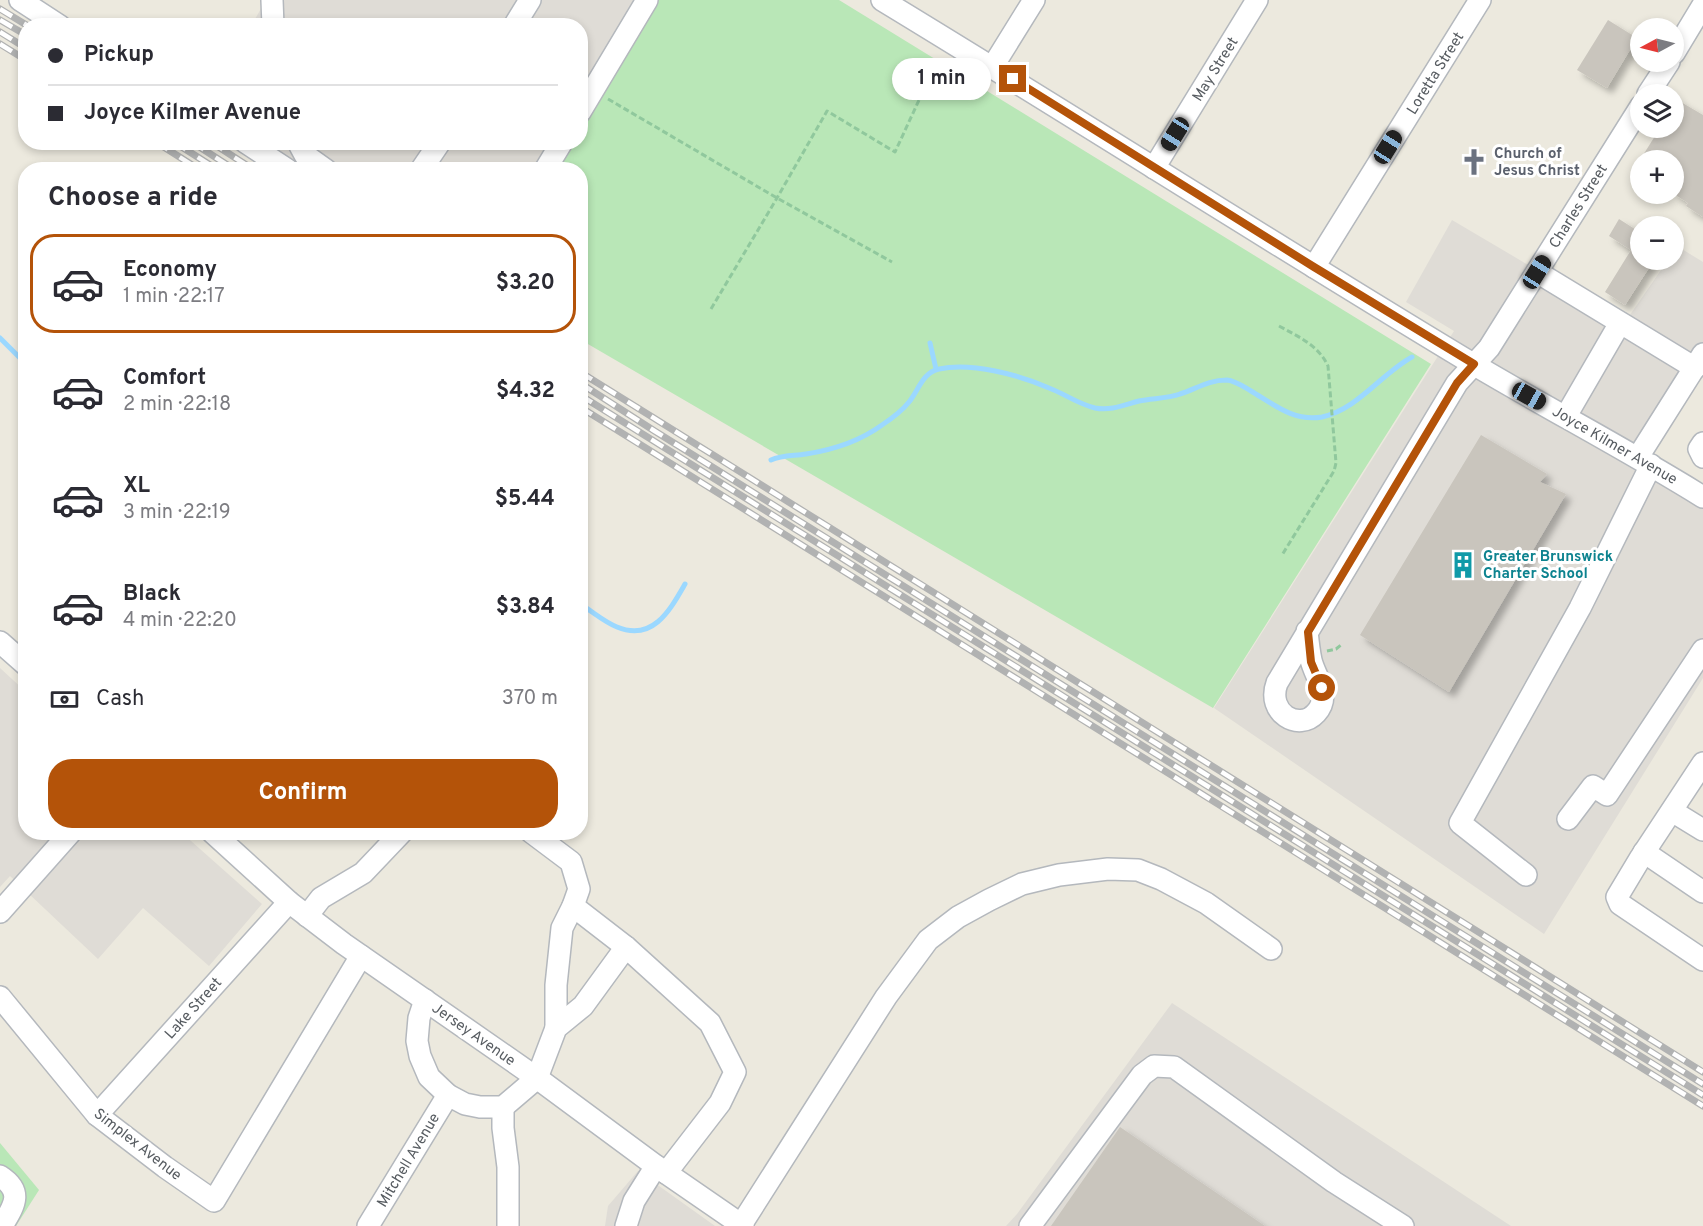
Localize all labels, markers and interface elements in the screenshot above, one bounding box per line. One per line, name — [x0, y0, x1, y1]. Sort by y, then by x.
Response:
north arrow — [1630, 18, 1684, 72]
map controls — [1630, 18, 1684, 270]
street label: Loretta Street — [1403, 29, 1469, 119]
street label: May Street — [1189, 34, 1243, 105]
text: Pickup — [84, 42, 154, 69]
callout: 1 min — [893, 58, 992, 100]
route end — [999, 65, 1026, 92]
text: 1 min — [917, 66, 966, 92]
button: layers — [1630, 84, 1684, 138]
text: Joyce Kilmer Avenue — [84, 100, 301, 127]
car — [1158, 114, 1192, 154]
car — [1371, 127, 1405, 167]
place label: Church of Jesus Christ — [1494, 145, 1580, 181]
church icon: Church of Jesus Christ — [1459, 147, 1489, 177]
button: + — [1630, 150, 1684, 204]
street label: Charles Street — [1546, 161, 1613, 252]
text: Choose a ride — [48, 181, 218, 215]
button: − — [1630, 216, 1684, 270]
car — [1520, 252, 1554, 292]
icon: car — [51, 257, 105, 311]
text: Economy — [123, 257, 217, 284]
text: $3.20 — [496, 270, 555, 297]
text: 1 min · 22:17 — [123, 284, 225, 310]
icon: car — [51, 365, 105, 419]
text: Comfort — [123, 365, 206, 392]
text: $4.32 — [496, 378, 555, 405]
car — [1509, 379, 1549, 413]
text: 2 min · 22:18 — [123, 392, 231, 418]
street label: Joyce Kilmer Avenue — [1548, 403, 1680, 490]
icon: car — [51, 473, 105, 527]
text: XL — [123, 473, 150, 500]
text: $5.44 — [495, 486, 555, 513]
text: 3 min · 22:19 — [123, 500, 231, 526]
place label: Greater Brunswick Charter School — [1483, 548, 1613, 584]
building icon: Greater Brunswick Charter School — [1448, 550, 1478, 580]
icon: car — [51, 581, 105, 635]
text: Black — [123, 581, 181, 608]
text: $3.84 — [496, 594, 555, 621]
text: 4 min · 22:20 — [123, 608, 237, 634]
route start — [1308, 674, 1335, 701]
icon: cash — [48, 683, 81, 716]
text: Cash — [96, 686, 145, 713]
text: 370 m — [502, 686, 558, 712]
button: Confirm — [48, 759, 558, 828]
street label: Lake Street — [161, 974, 227, 1044]
street label: Jersey Avenue — [428, 999, 519, 1071]
street label: Simplex Avenue — [89, 1105, 185, 1185]
street label: Mitchell Avenue — [374, 1110, 445, 1211]

